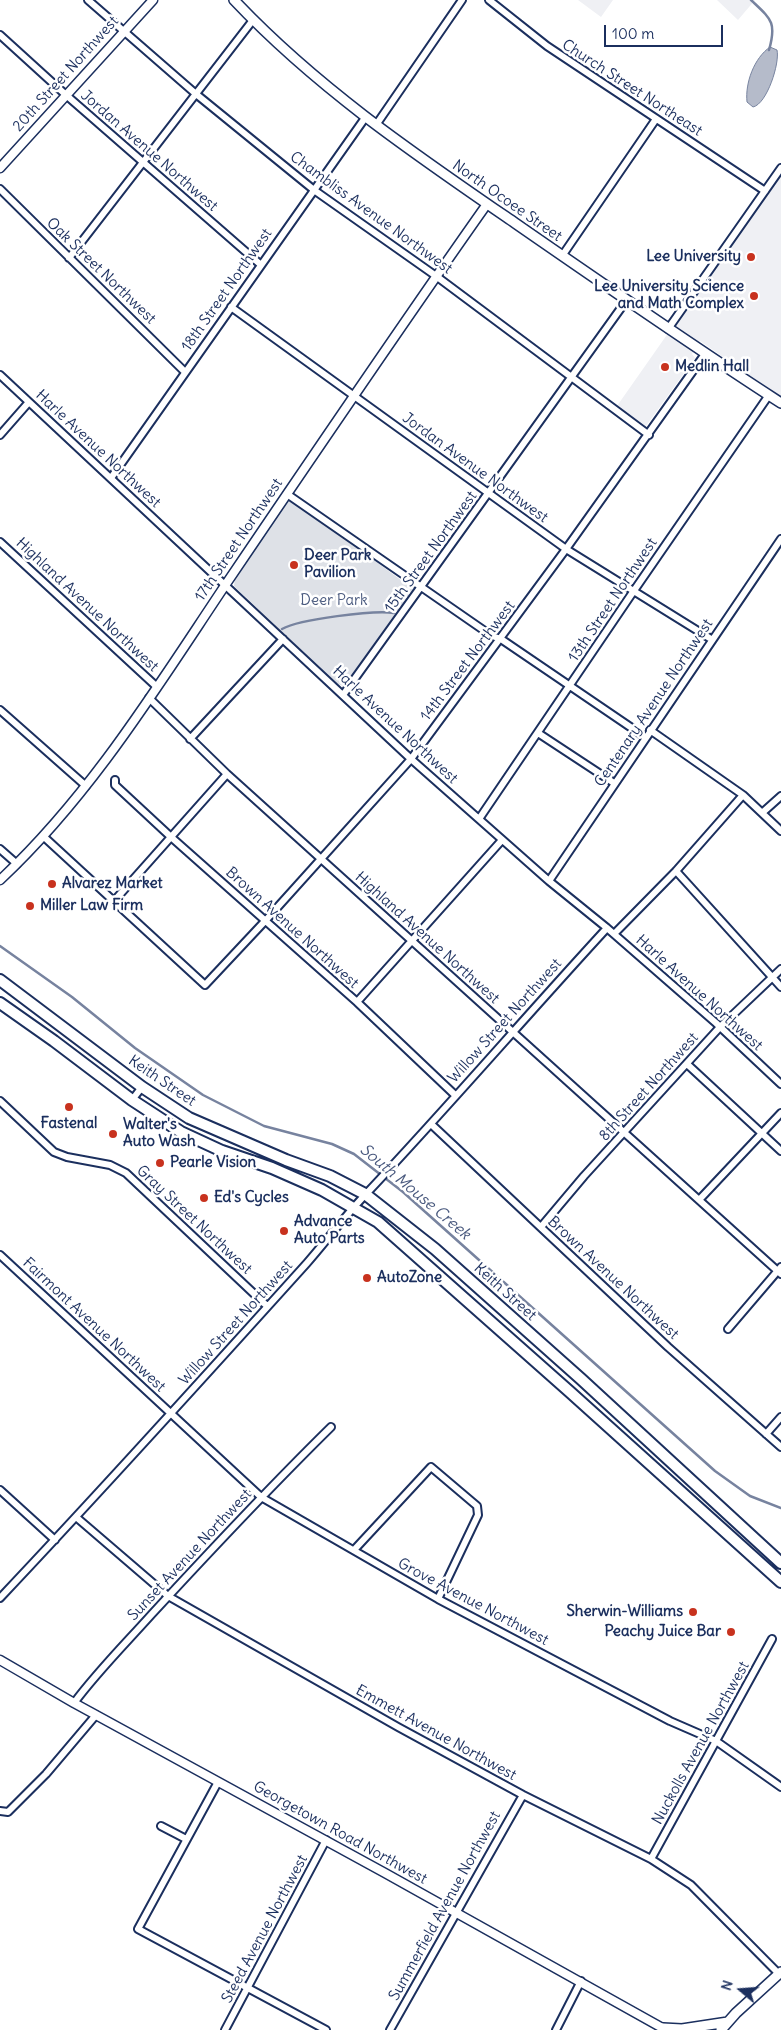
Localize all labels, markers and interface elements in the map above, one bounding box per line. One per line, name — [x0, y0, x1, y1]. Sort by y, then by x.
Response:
street label: 20th Street Northwest — [9, 13, 123, 135]
scale bar — [606, 15, 725, 47]
text: 100 m — [612, 24, 654, 43]
street label: Church Street Northeast — [558, 36, 706, 140]
street label: Jordan Avenue Northwest — [77, 87, 221, 215]
street label: Chambliss Avenue Northwest — [286, 148, 456, 278]
street label: North Ocoee Street — [449, 157, 565, 245]
street label: Oak Street Northwest — [43, 214, 159, 328]
street label: 18th Street Northwest — [178, 225, 276, 355]
place label: Lee University — [646, 248, 741, 266]
marker: Lee University — [745, 251, 757, 263]
place label: Lee University Science and Math Complex — [594, 278, 744, 313]
marker: Lee University Science and Math Complex — [748, 290, 760, 302]
place label: Medlin Hall — [675, 358, 749, 376]
marker: Medlin Hall — [659, 361, 671, 373]
street label: Harle Avenue Northwest — [32, 386, 164, 512]
street label: Jordan Avenue Northwest — [399, 409, 551, 527]
street label: 17th Street Northwest — [191, 475, 287, 605]
street label: 15th Street Northwest — [381, 488, 481, 616]
street label: Highland Avenue Northwest — [12, 534, 162, 676]
street label: 13th Street Northwest — [565, 535, 661, 665]
place label: Deer Park Pavilion — [304, 547, 371, 582]
marker: Deer Park Pavilion — [288, 559, 300, 571]
park label: Deer Park — [300, 592, 368, 610]
street label: 14th Street Northwest — [417, 597, 519, 725]
street label: Centenary Avenue Northwest — [591, 616, 717, 790]
street label: Harle Avenue Northwest — [329, 662, 461, 788]
street label: Brown Avenue Northwest — [222, 864, 362, 992]
street label: Highland Avenue Northwest — [351, 868, 503, 1008]
place label: Alvarez Market — [62, 875, 163, 893]
marker: Alvarez Market — [46, 878, 58, 890]
place label: Miller Law Firm — [40, 897, 143, 915]
marker: Miller Law Firm — [24, 900, 36, 912]
street label: Harle Avenue Northwest — [632, 931, 766, 1055]
street label: Willow Street Northwest — [444, 955, 566, 1087]
street label: 8th Street Northwest — [596, 1029, 702, 1145]
street label: Keith Street — [125, 1052, 199, 1110]
marker: Fastenal — [63, 1101, 75, 1113]
place label: Fastenal — [41, 1115, 97, 1133]
place label: Walter's Auto Wash — [123, 1116, 196, 1151]
marker: Walter's Auto Wash — [107, 1128, 119, 1140]
water label: South Mouse Creek — [356, 1140, 474, 1244]
place label: Pearle Vision — [170, 1154, 256, 1172]
marker: Pearle Vision — [154, 1157, 166, 1169]
street label: Gray Street Northwest — [133, 1162, 255, 1278]
place label: Ed's Cycles — [214, 1189, 289, 1207]
marker: Ed's Cycles — [198, 1192, 210, 1204]
place label: Advance Auto Parts — [294, 1213, 365, 1248]
street label: Brown Avenue Northwest — [544, 1213, 682, 1343]
marker: Advance Auto Parts — [278, 1225, 290, 1237]
street label: Fairmont Avenue Northwest — [19, 1254, 169, 1396]
street label: Willow Street Northwest — [175, 1257, 297, 1389]
street label: Keith Street — [470, 1259, 540, 1325]
place label: AutoZone — [377, 1269, 442, 1287]
marker: AutoZone — [361, 1272, 373, 1284]
street label: Sunset Avenue Northwest — [124, 1485, 256, 1625]
street label: Grove Avenue Northwest — [395, 1555, 551, 1649]
place label: Sherwin-Williams — [566, 1603, 683, 1621]
marker: Sherwin-Williams — [687, 1606, 699, 1618]
place label: Peachy Juice Bar — [604, 1623, 721, 1641]
marker: Peachy Juice Bar — [725, 1626, 737, 1638]
street label: Nuckolls Avenue Northwest — [649, 1658, 753, 1828]
street label: Emmett Avenue Northwest — [353, 1681, 519, 1785]
street label: Georgetown Road Northwest — [250, 1778, 430, 1888]
street label: Summerfield Avenue Northwest — [385, 1808, 505, 2004]
street label: Steed Avenue Northwest — [218, 1852, 312, 2006]
north arrow — [716, 1965, 766, 2015]
text: N — [717, 1978, 737, 1993]

